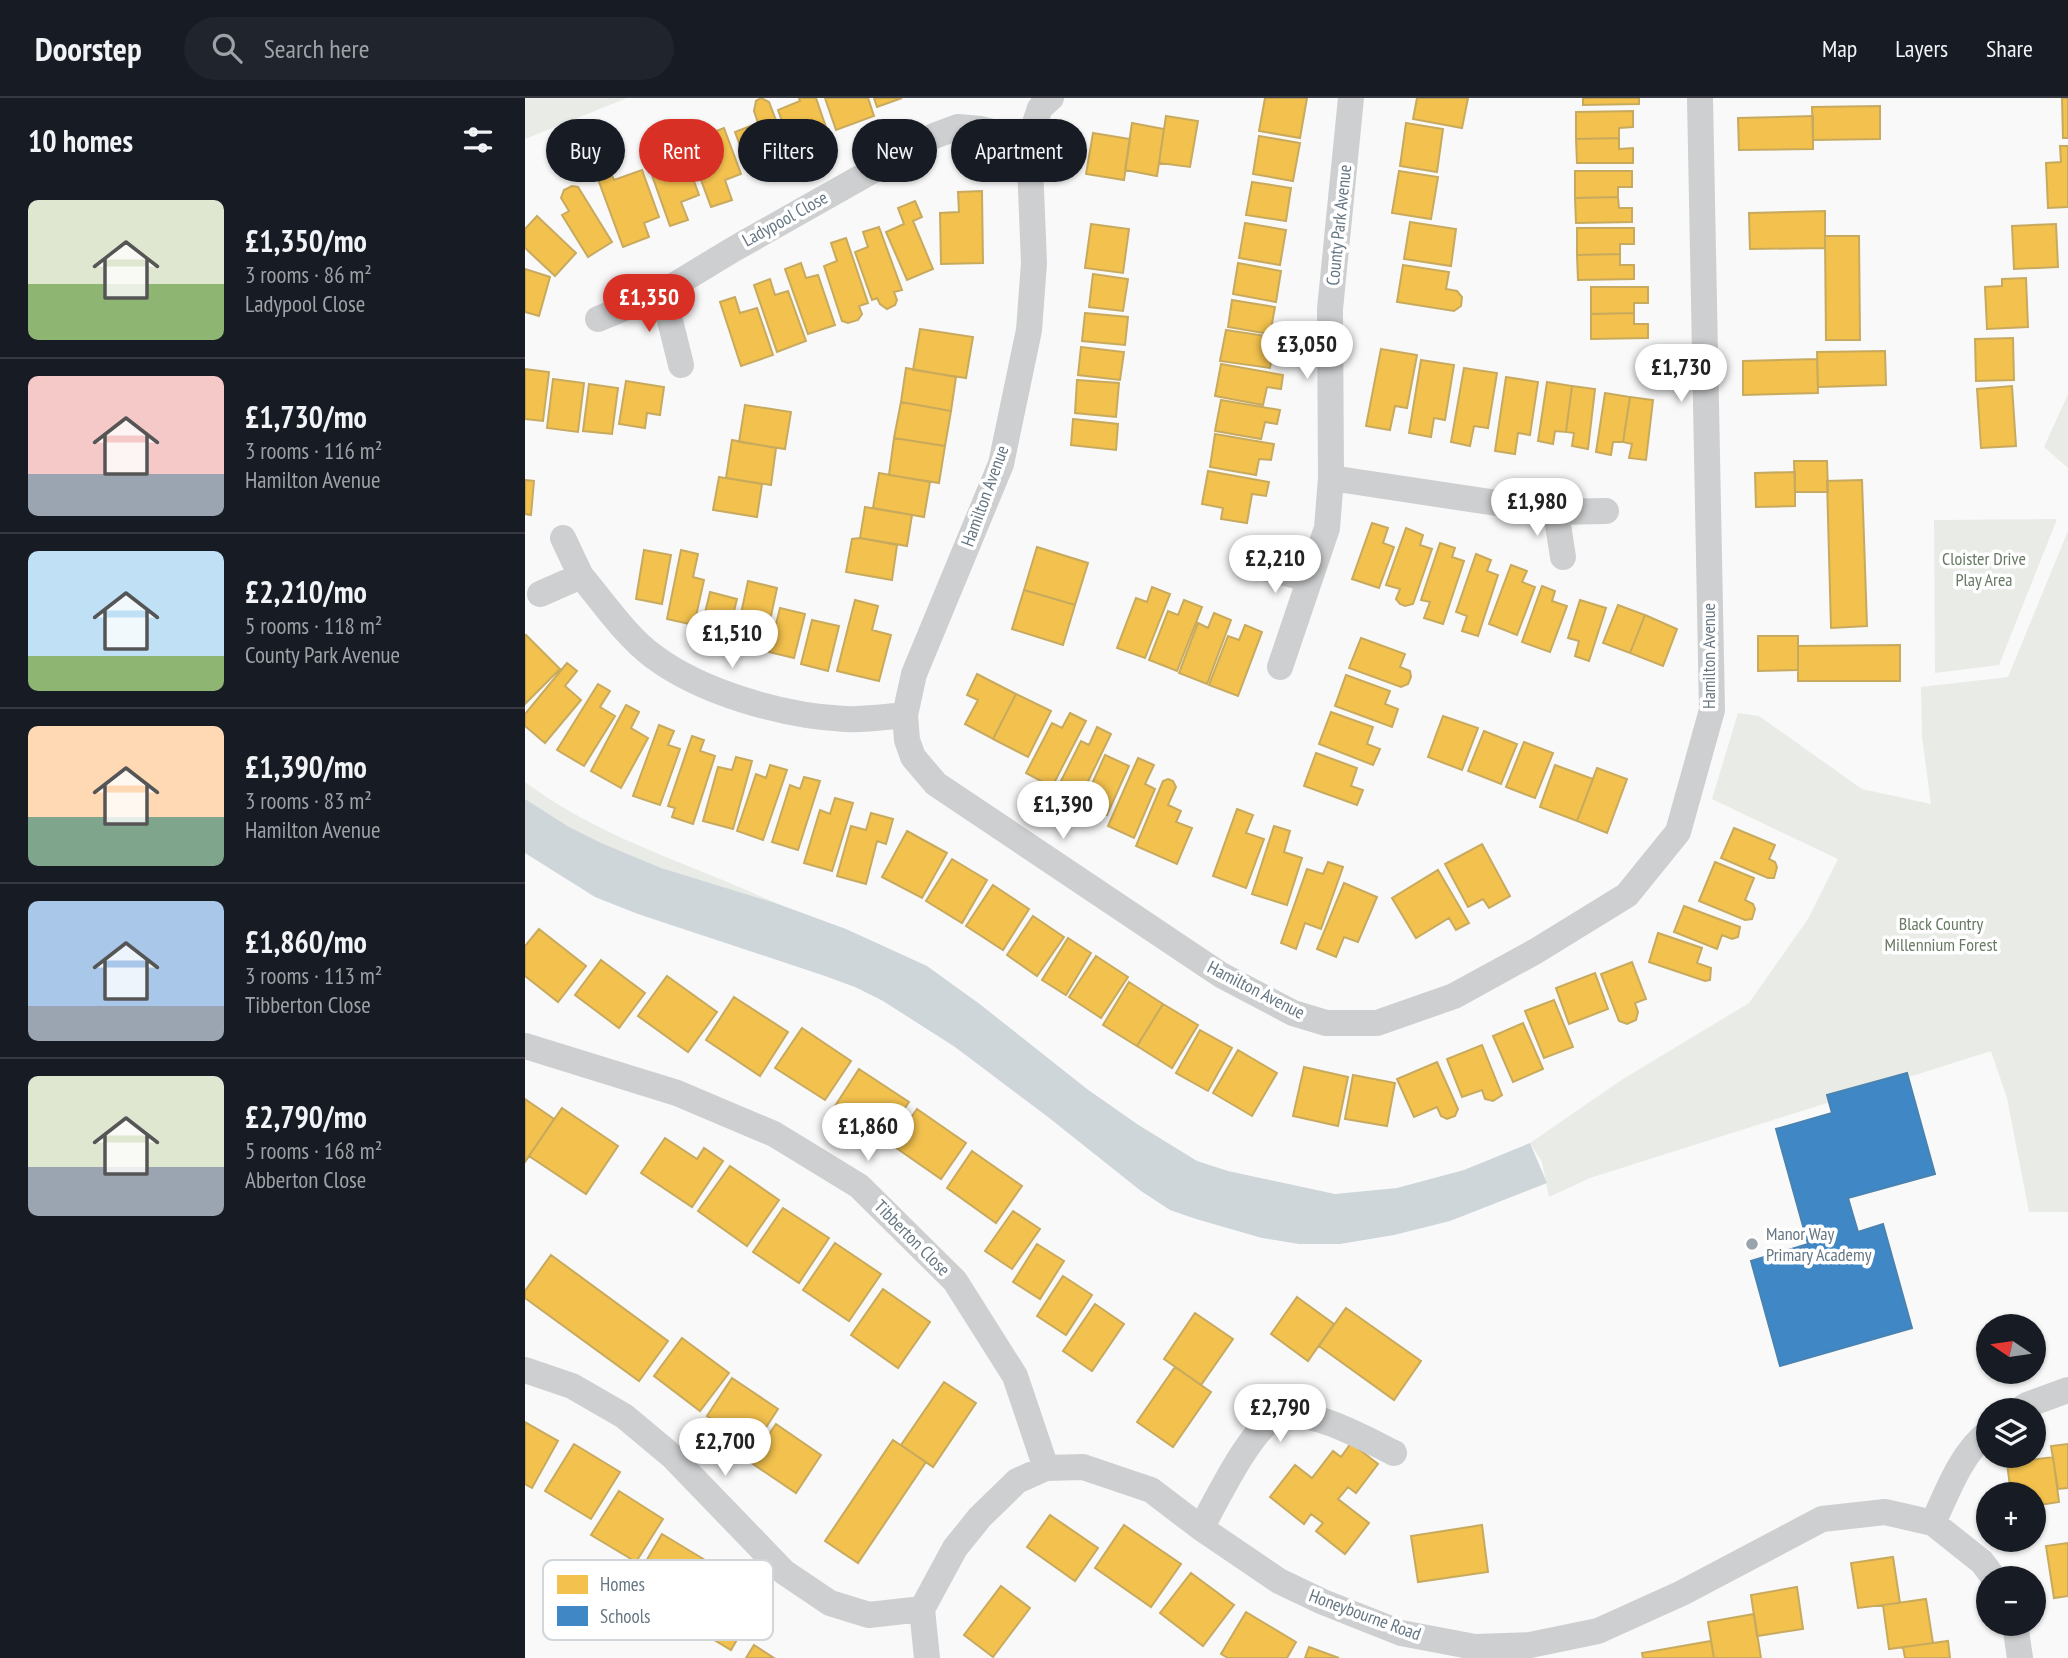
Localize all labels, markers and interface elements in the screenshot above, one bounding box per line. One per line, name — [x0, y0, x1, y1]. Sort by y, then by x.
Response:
search box — [184, 17, 674, 80]
text: Doorstep — [35, 27, 142, 70]
icon: search — [208, 29, 246, 67]
text: Search here — [264, 32, 369, 65]
text: Map — [1822, 33, 1857, 64]
text: Layers — [1895, 33, 1948, 64]
text: Share — [1986, 33, 2033, 64]
chip: Buy — [546, 119, 625, 182]
chip: Rent — [639, 119, 724, 182]
chip: Filters — [738, 119, 838, 182]
chip: New — [852, 119, 937, 182]
chip: Apartment — [951, 119, 1087, 182]
text: 10 homes — [28, 121, 133, 160]
icon: filters — [459, 121, 497, 159]
street label: County Park Avenue — [1321, 163, 1356, 286]
street label: Ladypool Close — [738, 186, 831, 251]
text: £1,350/mo — [245, 221, 367, 260]
icon: home — [84, 228, 168, 312]
text: 3 rooms · 86 m² — [245, 260, 372, 289]
pin: £1,350 — [592, 274, 706, 334]
text: £1,350 — [619, 282, 679, 311]
text: Ladypool Close — [245, 289, 365, 318]
pin: £3,050 — [1250, 322, 1364, 381]
text: £3,050 — [1277, 329, 1337, 358]
pin: £1,730 — [1624, 344, 1738, 404]
text: £1,730 — [1651, 352, 1711, 381]
text: £1,730/mo — [245, 397, 367, 436]
icon: home — [84, 404, 168, 488]
text: 3 rooms · 116 m² — [245, 436, 382, 465]
street label: Hamilton Avenue — [956, 442, 1013, 550]
text: Hamilton Avenue — [245, 465, 380, 494]
pin: £1,980 — [1480, 478, 1594, 538]
text: £1,980 — [1507, 486, 1567, 515]
pin: £2,210 — [1218, 536, 1332, 595]
text: £2,210 — [1245, 543, 1305, 572]
park label: Cloister Drive Play Area — [1942, 547, 2026, 591]
text: £2,210/mo — [245, 572, 367, 611]
icon: home — [84, 579, 168, 663]
street label: Hamilton Avenue — [1697, 603, 1720, 709]
pin: £1,510 — [675, 610, 789, 670]
text: 5 rooms · 118 m² — [245, 611, 382, 640]
text: £1,510 — [702, 618, 762, 647]
text: County Park Avenue — [245, 640, 400, 669]
text: £1,390/mo — [245, 747, 367, 786]
icon: home — [84, 754, 168, 838]
pin: £1,390 — [1006, 782, 1120, 841]
text: 3 rooms · 83 m² — [245, 786, 372, 815]
text: £1,390 — [1033, 789, 1093, 818]
text: Hamilton Avenue — [245, 815, 380, 844]
park label: Black Country Millennium Forest — [1885, 912, 1997, 956]
text: £1,860/mo — [245, 922, 367, 961]
icon: home — [84, 929, 168, 1013]
street label: Hamilton Avenue — [1204, 955, 1309, 1024]
text: 3 rooms · 113 m² — [245, 961, 382, 990]
text: Tibberton Close — [245, 990, 371, 1019]
text: £2,790/mo — [245, 1097, 367, 1136]
icon: home — [84, 1104, 168, 1188]
pin: £1,860 — [811, 1104, 925, 1163]
text: £1,860 — [838, 1111, 898, 1140]
text: 5 rooms · 168 m² — [245, 1136, 382, 1165]
text: Abberton Close — [245, 1165, 366, 1194]
street label: Tibberton Close — [869, 1195, 955, 1281]
place label: Manor Way Primary Academy — [1766, 1222, 1872, 1266]
marker: Manor Way Primary Academy — [1744, 1236, 1760, 1252]
north arrow — [1976, 1314, 2046, 1384]
map controls — [1976, 1314, 2046, 1636]
pin: £2,790 — [1223, 1384, 1337, 1444]
text: £2,790 — [1250, 1392, 1310, 1421]
button: layers — [1976, 1398, 2046, 1468]
pin: £2,700 — [668, 1418, 782, 1478]
text: £2,700 — [695, 1426, 755, 1455]
button: + — [1976, 1482, 2046, 1552]
legend — [543, 1560, 773, 1640]
button: − — [1976, 1566, 2046, 1636]
text: Homes — [600, 1572, 645, 1596]
street label: Honeybourne Road — [1306, 1584, 1424, 1645]
text: Schools — [600, 1604, 651, 1628]

